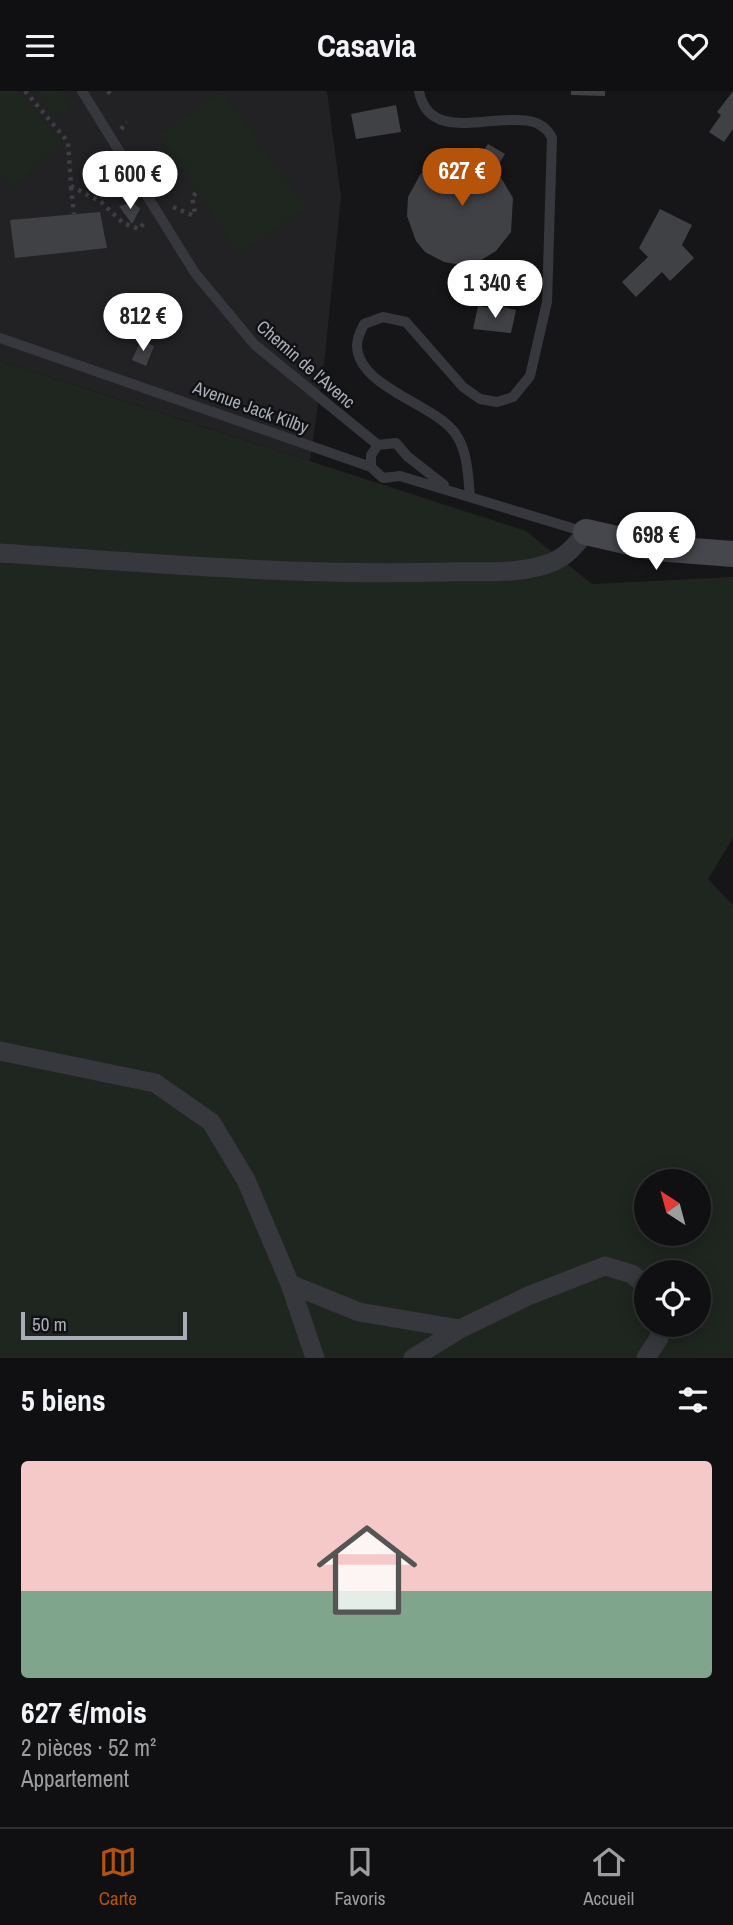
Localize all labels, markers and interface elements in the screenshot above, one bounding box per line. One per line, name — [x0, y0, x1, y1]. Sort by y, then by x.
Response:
text: Casavia — [317, 24, 416, 67]
icon: menu — [21, 27, 59, 65]
icon: heart — [674, 27, 712, 65]
pin: 627 € — [413, 149, 511, 208]
pin: 1 600 € — [65, 151, 195, 211]
text: 627 € — [438, 155, 486, 186]
text: 1 600 € — [99, 158, 161, 189]
pin: 1 340 € — [430, 261, 560, 320]
text: 1 340 € — [464, 267, 526, 298]
pin: 812 € — [94, 293, 192, 353]
text: 812 € — [119, 300, 167, 331]
street label: Chemin de l'Avenc — [251, 314, 361, 414]
street label: Avenue Jack Kilby — [189, 374, 313, 440]
pin: 698 € — [607, 512, 705, 572]
text: 698 € — [632, 519, 680, 550]
north arrow — [634, 1169, 710, 1246]
map controls — [634, 1169, 711, 1337]
button: locate — [634, 1260, 711, 1337]
scale bar — [21, 1309, 187, 1341]
text: 50 m — [32, 1311, 67, 1337]
text: 5 biens — [21, 1380, 106, 1420]
icon: filters — [674, 1381, 712, 1419]
icon: home — [304, 1507, 430, 1633]
text: 627 €/mois — [21, 1692, 147, 1732]
text: 2 pièces · 52 m² — [21, 1732, 156, 1763]
text: Appartement — [21, 1763, 129, 1794]
tab: Carte — [99, 1843, 137, 1911]
tab: Favoris — [334, 1843, 386, 1911]
tab: Accueil — [583, 1843, 634, 1911]

